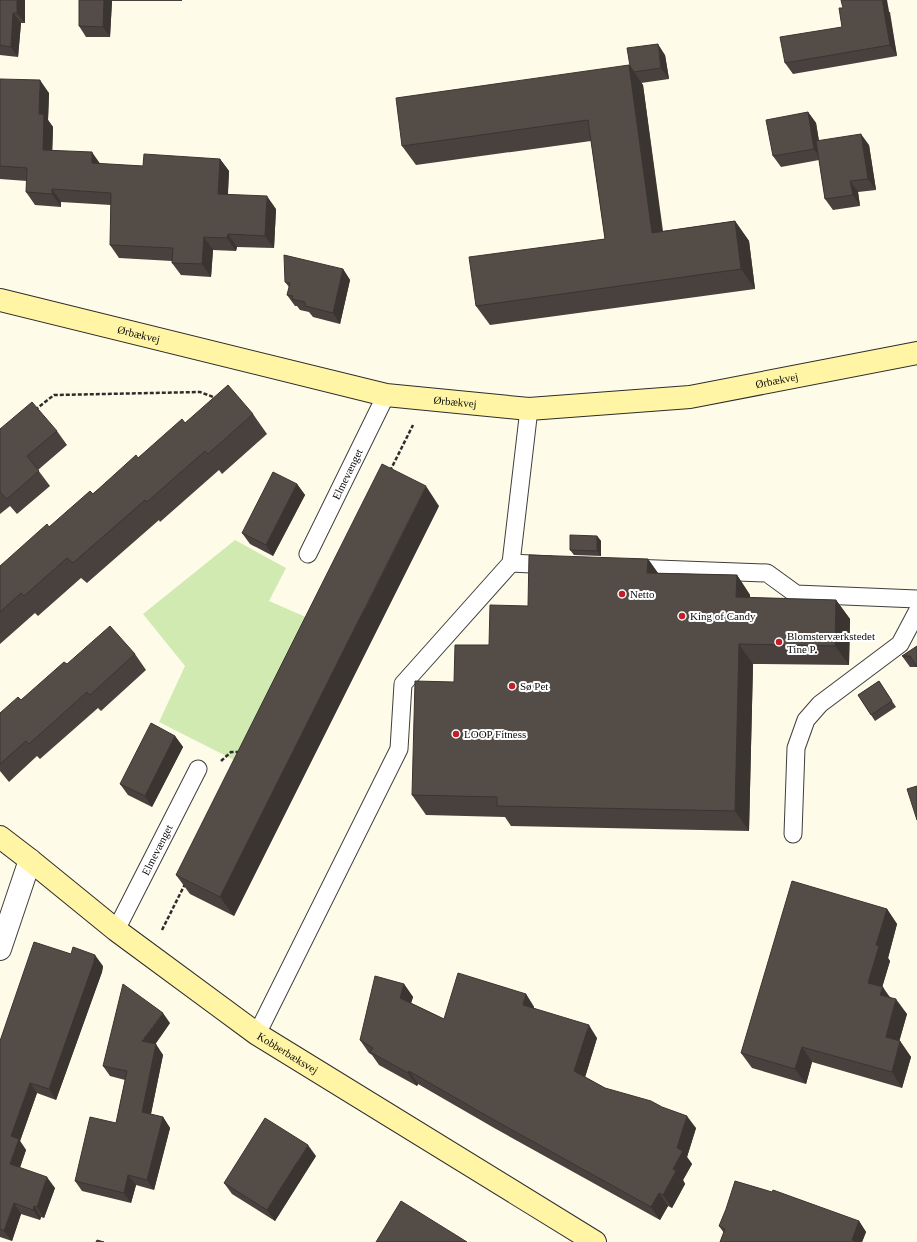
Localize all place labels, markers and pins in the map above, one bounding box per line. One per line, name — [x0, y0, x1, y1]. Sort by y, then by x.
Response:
place label: Netto — [630, 588, 655, 600]
marker: Netto — [617, 589, 627, 599]
place label: King of Candy — [690, 610, 756, 622]
marker: King of Candy — [677, 611, 687, 621]
place label: Blomsterværkstedet Tine P. — [787, 630, 875, 655]
marker: Blomsterværkstedet Tine P. — [774, 637, 784, 647]
place label: Sø Pet — [520, 680, 548, 692]
marker: Sø Pet — [507, 681, 517, 691]
place label: LOOP Fitness — [464, 728, 526, 740]
marker: LOOP Fitness — [451, 729, 461, 739]

